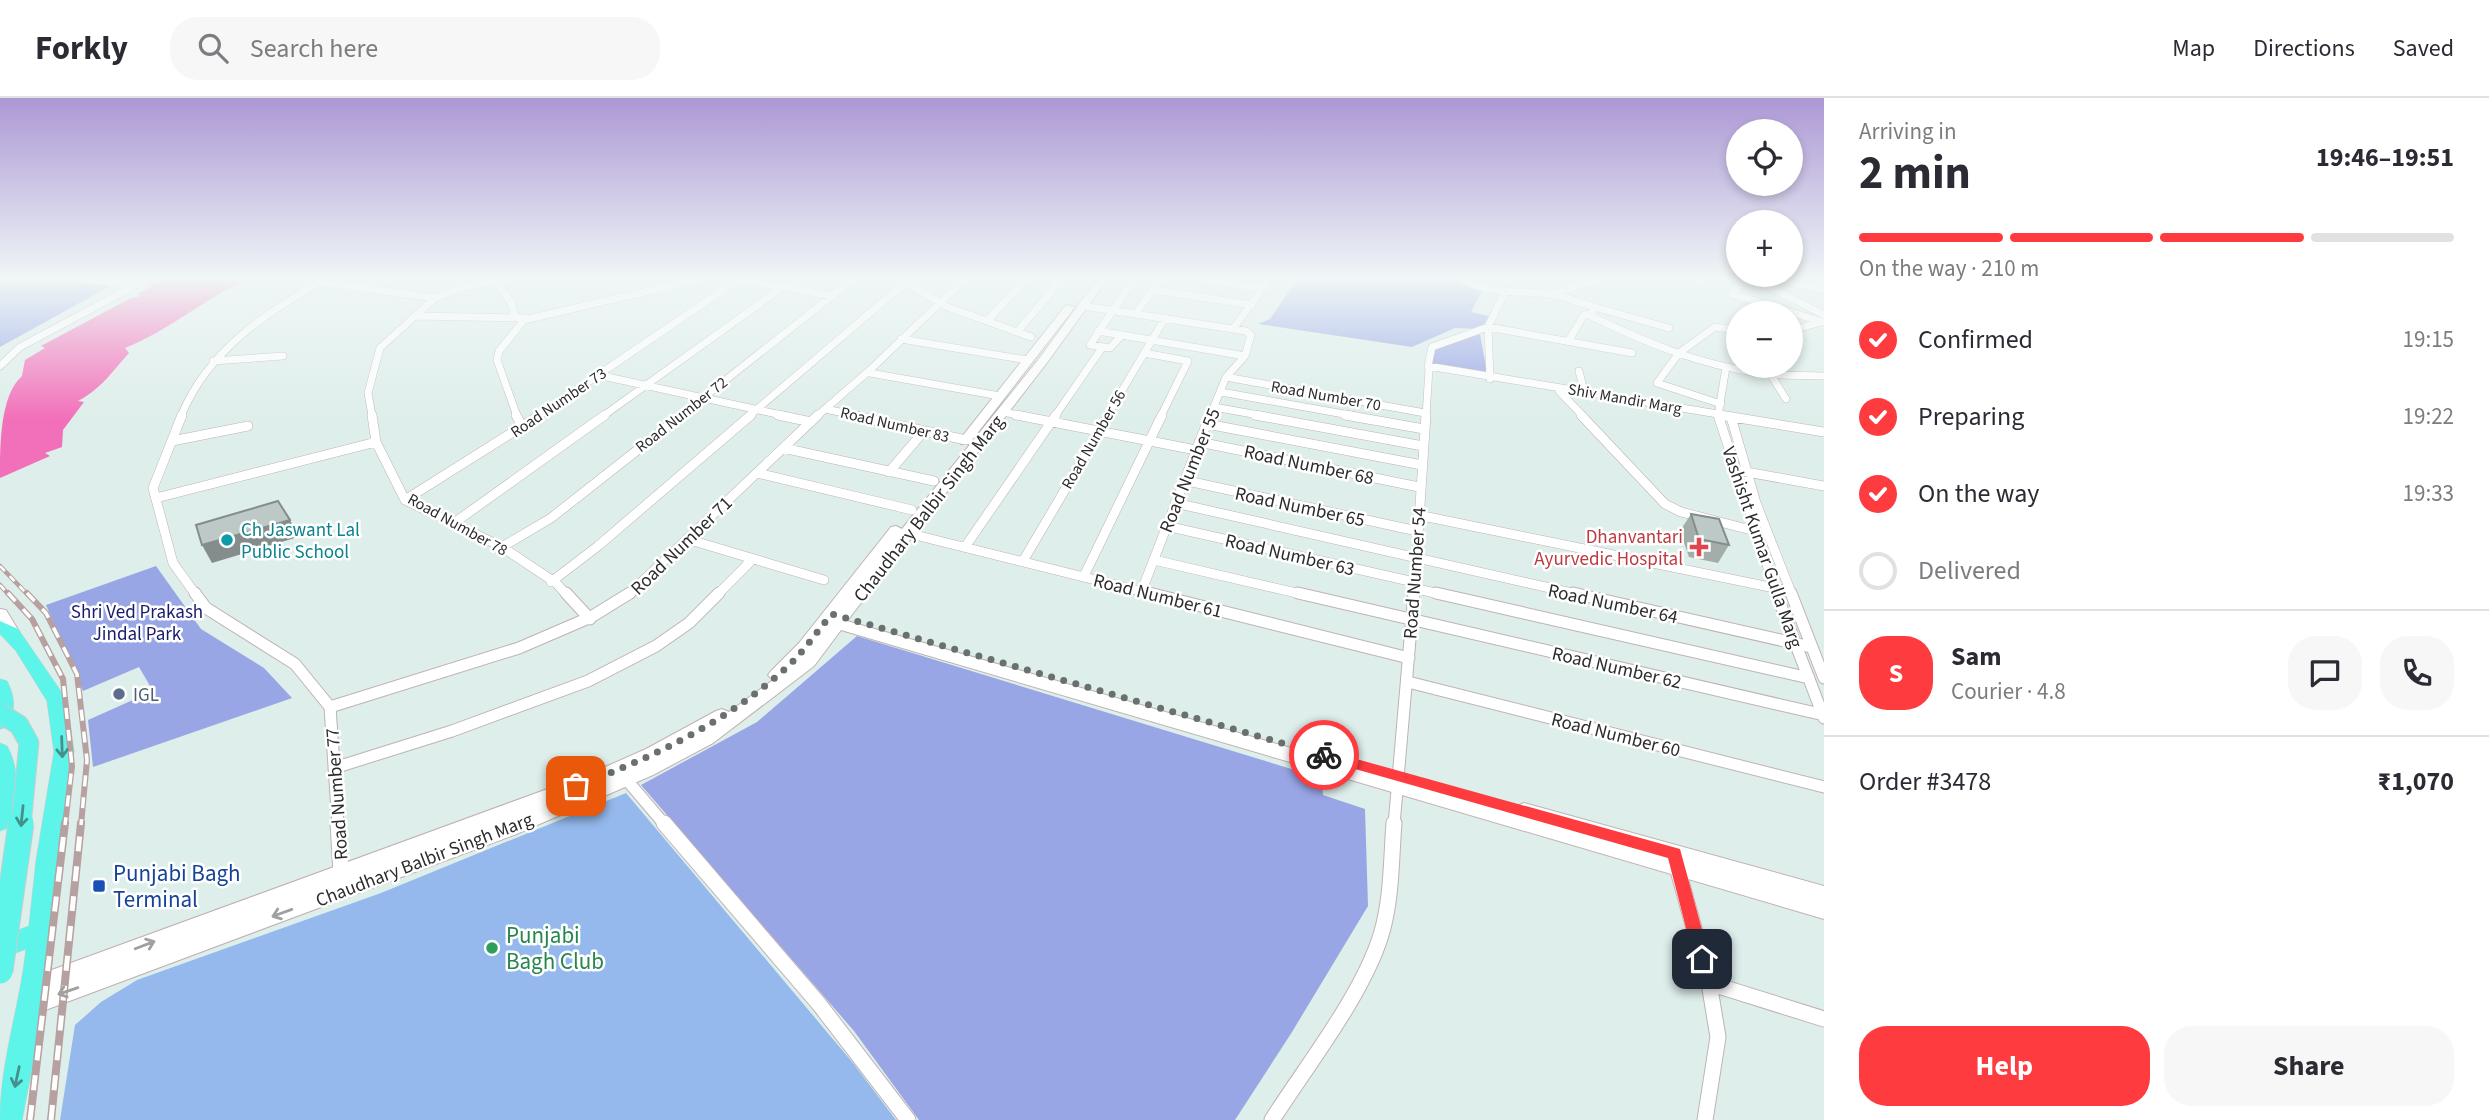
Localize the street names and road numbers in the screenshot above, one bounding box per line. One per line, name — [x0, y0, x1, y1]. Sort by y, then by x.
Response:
street label: Road Number 73 — [506, 363, 611, 443]
street label: Road Number 72 — [631, 372, 732, 458]
street label: Road Number 70 — [1269, 375, 1383, 416]
street label: Shiv Mandir Marg — [1566, 378, 1683, 420]
street label: Road Number 56 — [1057, 386, 1131, 493]
street label: Road Number 83 — [838, 402, 952, 448]
street label: Road Number 55 — [1153, 404, 1228, 537]
street label: Chaudhary Balbir Singh Marg — [848, 409, 1011, 608]
street label: Road Number 68 — [1241, 439, 1376, 492]
street label: Vashisht Kumar Gulla Marg — [1714, 443, 1809, 652]
street label: Road Number 65 — [1232, 481, 1367, 534]
street label: Road Number 78 — [404, 488, 512, 561]
street label: Road Number 71 — [625, 490, 739, 602]
street label: Road Number 54 — [1397, 506, 1434, 640]
street label: Road Number 63 — [1222, 527, 1357, 583]
street label: Road Number 61 — [1090, 567, 1225, 626]
street label: Road Number 64 — [1545, 578, 1680, 631]
street label: Road Number 62 — [1549, 640, 1684, 696]
street label: Road Number 60 — [1548, 706, 1683, 765]
street label: Road Number 77 — [319, 727, 356, 861]
street label: Chaudhary Balbir Singh Marg — [312, 806, 537, 914]

